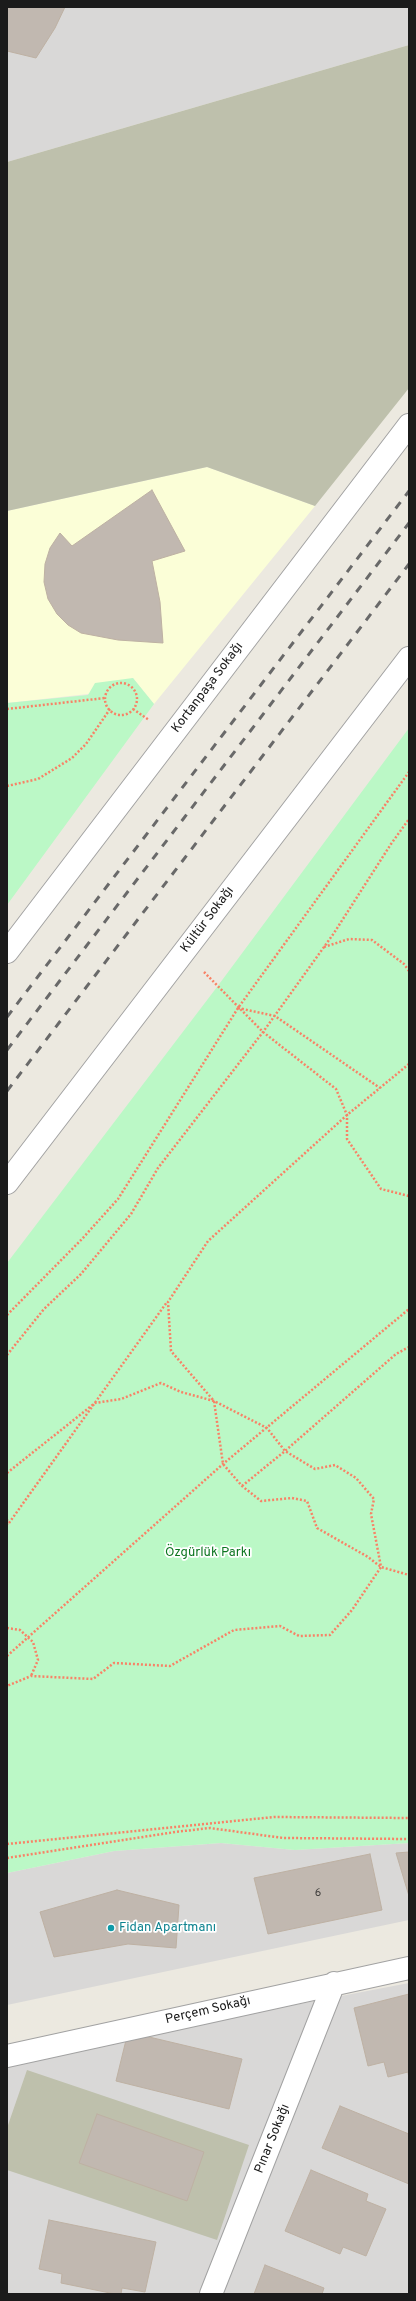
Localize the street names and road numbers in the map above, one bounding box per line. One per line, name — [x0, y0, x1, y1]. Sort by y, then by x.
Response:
street label: Kortanpaşa Sokağı — [169, 640, 247, 736]
street label: Kültür Sokağı — [178, 884, 238, 956]
street label: Perçem Sokağı — [164, 1994, 252, 2028]
street label: Pınar Sokağı — [252, 2102, 294, 2176]

